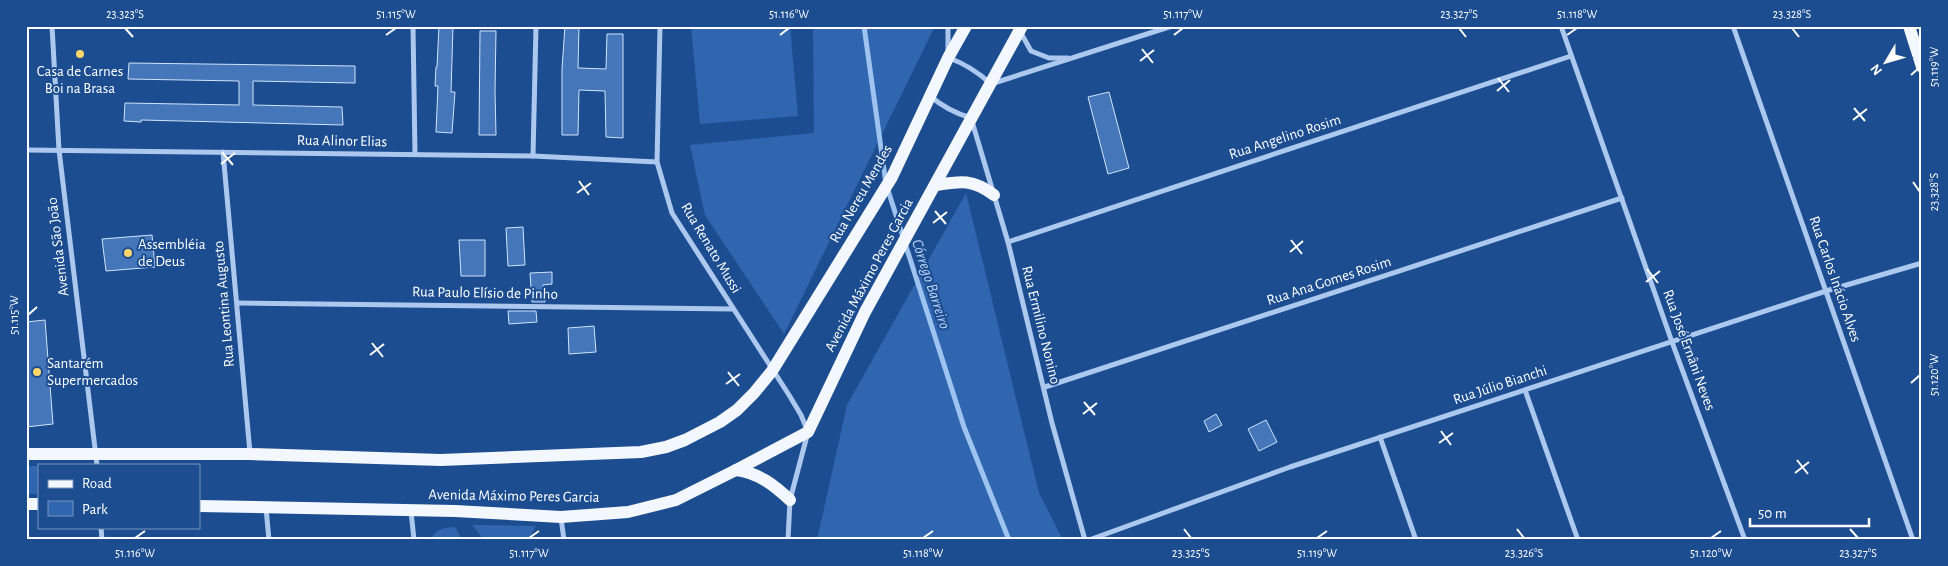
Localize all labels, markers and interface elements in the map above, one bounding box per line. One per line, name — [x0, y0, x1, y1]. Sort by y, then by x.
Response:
text: 23.323°S — [106, 8, 144, 20]
text: 51.115°W — [376, 8, 416, 20]
text: 51.116°W — [769, 8, 809, 20]
text: 51.117°W — [1163, 8, 1203, 20]
text: 23.327°S — [1440, 8, 1478, 20]
text: 51.118°W — [1557, 8, 1597, 20]
text: 23.328°S — [1773, 8, 1812, 20]
north arrow — [1860, 38, 1910, 88]
text: 51.119°W — [1928, 47, 1940, 87]
marker: Casa de Carnes Boi na Brasa — [74, 48, 86, 60]
text: N — [1868, 61, 1885, 78]
place label: Casa de Carnes Boi na Brasa — [37, 64, 123, 96]
street label: Rua Angelino Rosim — [1227, 112, 1343, 162]
street label: Rua Alinor Elias — [297, 133, 387, 149]
street label: Rua Nereu Mendes — [827, 143, 895, 245]
text: 23.328°S — [1928, 172, 1940, 211]
street label: Avenida Máximo Peres Garcia — [822, 196, 916, 354]
street label: Avenida São João — [44, 197, 72, 297]
street label: Rua Renato Mussi — [678, 200, 744, 296]
street label: Rua Carlos Inácio Alves — [1806, 214, 1864, 344]
place label: Assembléia de Deus — [138, 237, 206, 269]
water label: Córrego Barreiro — [909, 237, 953, 331]
street label: Rua Leontina Augusto — [211, 240, 237, 368]
marker: Assembléia de Deus — [122, 247, 134, 259]
street label: Rua Ana Gomes Rosim — [1265, 254, 1393, 308]
street label: Rua Ermilino Nonino — [1019, 264, 1063, 386]
street label: Rua Paulo Elísio de Pinho — [412, 284, 558, 302]
street label: Rua José Ernâni Neves — [1660, 288, 1718, 412]
text: 51.115°W — [8, 295, 20, 335]
text: 51.120°W — [1928, 354, 1940, 396]
place label: Santarém Supermercados — [47, 356, 138, 388]
street label: Rua Júlio Bianchi — [1451, 363, 1549, 407]
marker: Santarém Supermercados — [31, 366, 43, 378]
legend — [38, 464, 200, 528]
text: Road — [82, 476, 112, 491]
street label: Avenida Máximo Peres Garcia — [428, 487, 600, 505]
scale bar — [1750, 496, 1869, 528]
text: Park — [82, 502, 108, 517]
text: 50 m — [1758, 506, 1787, 521]
text: 51.116°W — [115, 547, 155, 559]
text: 51.117°W — [509, 547, 549, 559]
text: 51.118°W — [903, 547, 943, 559]
text: 23.325°S — [1172, 547, 1210, 559]
text: 51.119°W — [1297, 547, 1337, 559]
text: 23.326°S — [1505, 547, 1544, 559]
text: 51.120°W — [1690, 547, 1732, 559]
text: 23.327°S — [1839, 547, 1877, 559]

